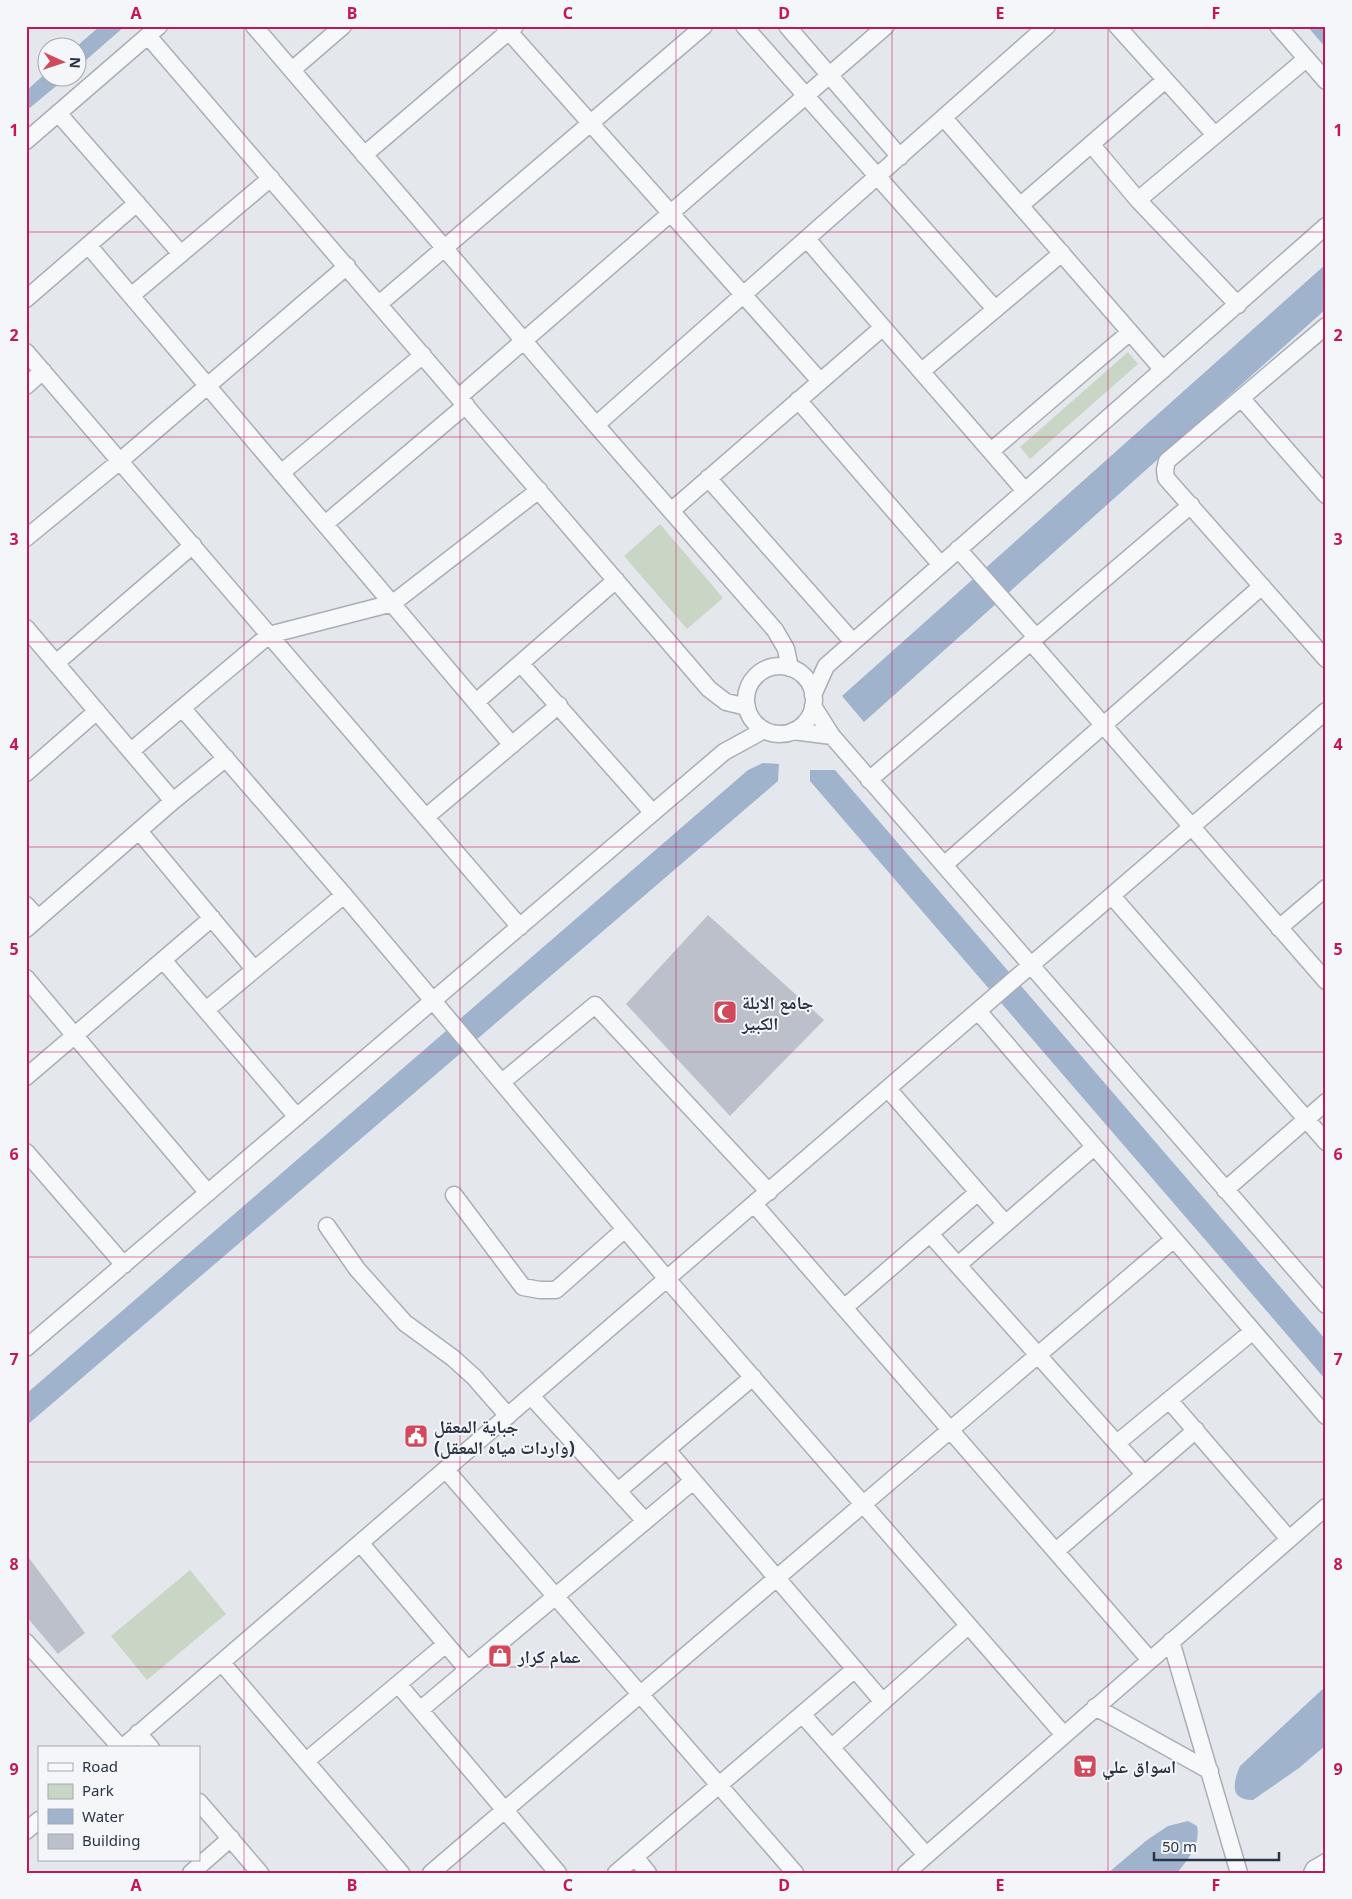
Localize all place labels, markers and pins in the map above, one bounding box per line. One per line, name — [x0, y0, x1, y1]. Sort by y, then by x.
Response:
place label: جامع الابلة الكبير — [741, 990, 814, 1035]
mosque icon: جامع الابلة الكبير — [712, 999, 738, 1025]
place label: جباية المعقل (واردات مياه المعقل) — [434, 1414, 575, 1459]
public building icon: جباية المعقل (واردات مياه المعقل) — [403, 1423, 429, 1449]
shop icon: عمام كرار — [487, 1643, 513, 1669]
place label: عمام كرار — [517, 1644, 581, 1669]
supermarket icon: اسواق علي — [1072, 1753, 1098, 1779]
place label: اسواق علي — [1102, 1754, 1176, 1781]

